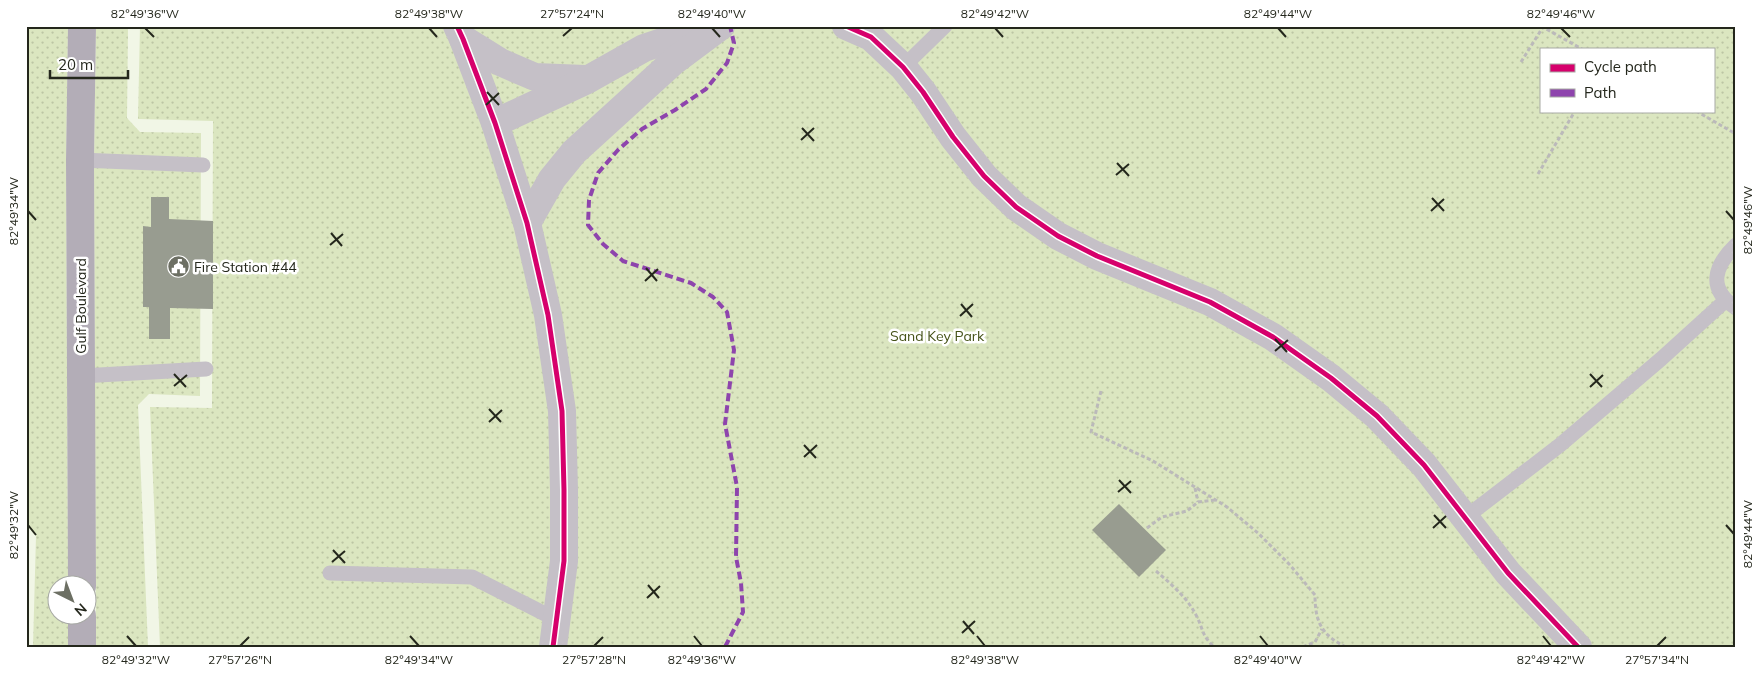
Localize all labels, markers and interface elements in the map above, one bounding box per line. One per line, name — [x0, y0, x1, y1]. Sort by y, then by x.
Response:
text: 82°49'36"W — [111, 6, 179, 21]
text: 82°49'38"W — [395, 6, 463, 21]
text: 27°57'24"N — [540, 6, 604, 21]
text: 82°49'40"W — [678, 6, 746, 21]
text: 82°49'42"W — [961, 6, 1029, 21]
text: 82°49'44"W — [1244, 6, 1312, 21]
text: 82°49'46"W — [1527, 6, 1595, 21]
scale bar — [50, 48, 128, 80]
legend — [1540, 48, 1714, 112]
text: 20 m — [58, 55, 93, 74]
text: Cycle path — [1584, 57, 1657, 76]
text: Path — [1584, 83, 1616, 102]
text: 82°49'34"W — [6, 177, 21, 245]
text: 82°49'46"W — [1740, 186, 1755, 254]
public building icon: Fire Station #44 — [166, 255, 190, 279]
street label: Gulf Boulevard — [72, 258, 90, 354]
place label: Fire Station #44 — [194, 258, 297, 276]
park label: Sand Key Park — [890, 327, 985, 345]
text: 82°49'32"W — [6, 491, 21, 559]
text: 82°49'44"W — [1740, 500, 1755, 568]
north arrow — [48, 576, 98, 626]
text: N — [71, 599, 91, 620]
text: 82°49'32"W — [102, 652, 170, 667]
text: 27°57'26"N — [208, 652, 272, 667]
text: 82°49'34"W — [385, 652, 453, 667]
text: 27°57'28"N — [562, 652, 626, 667]
text: 82°49'36"W — [668, 652, 736, 667]
text: 82°49'38"W — [951, 652, 1019, 667]
text: 82°49'40"W — [1234, 652, 1302, 667]
text: 82°49'42"W — [1517, 652, 1585, 667]
text: 27°57'34"N — [1625, 652, 1689, 667]

